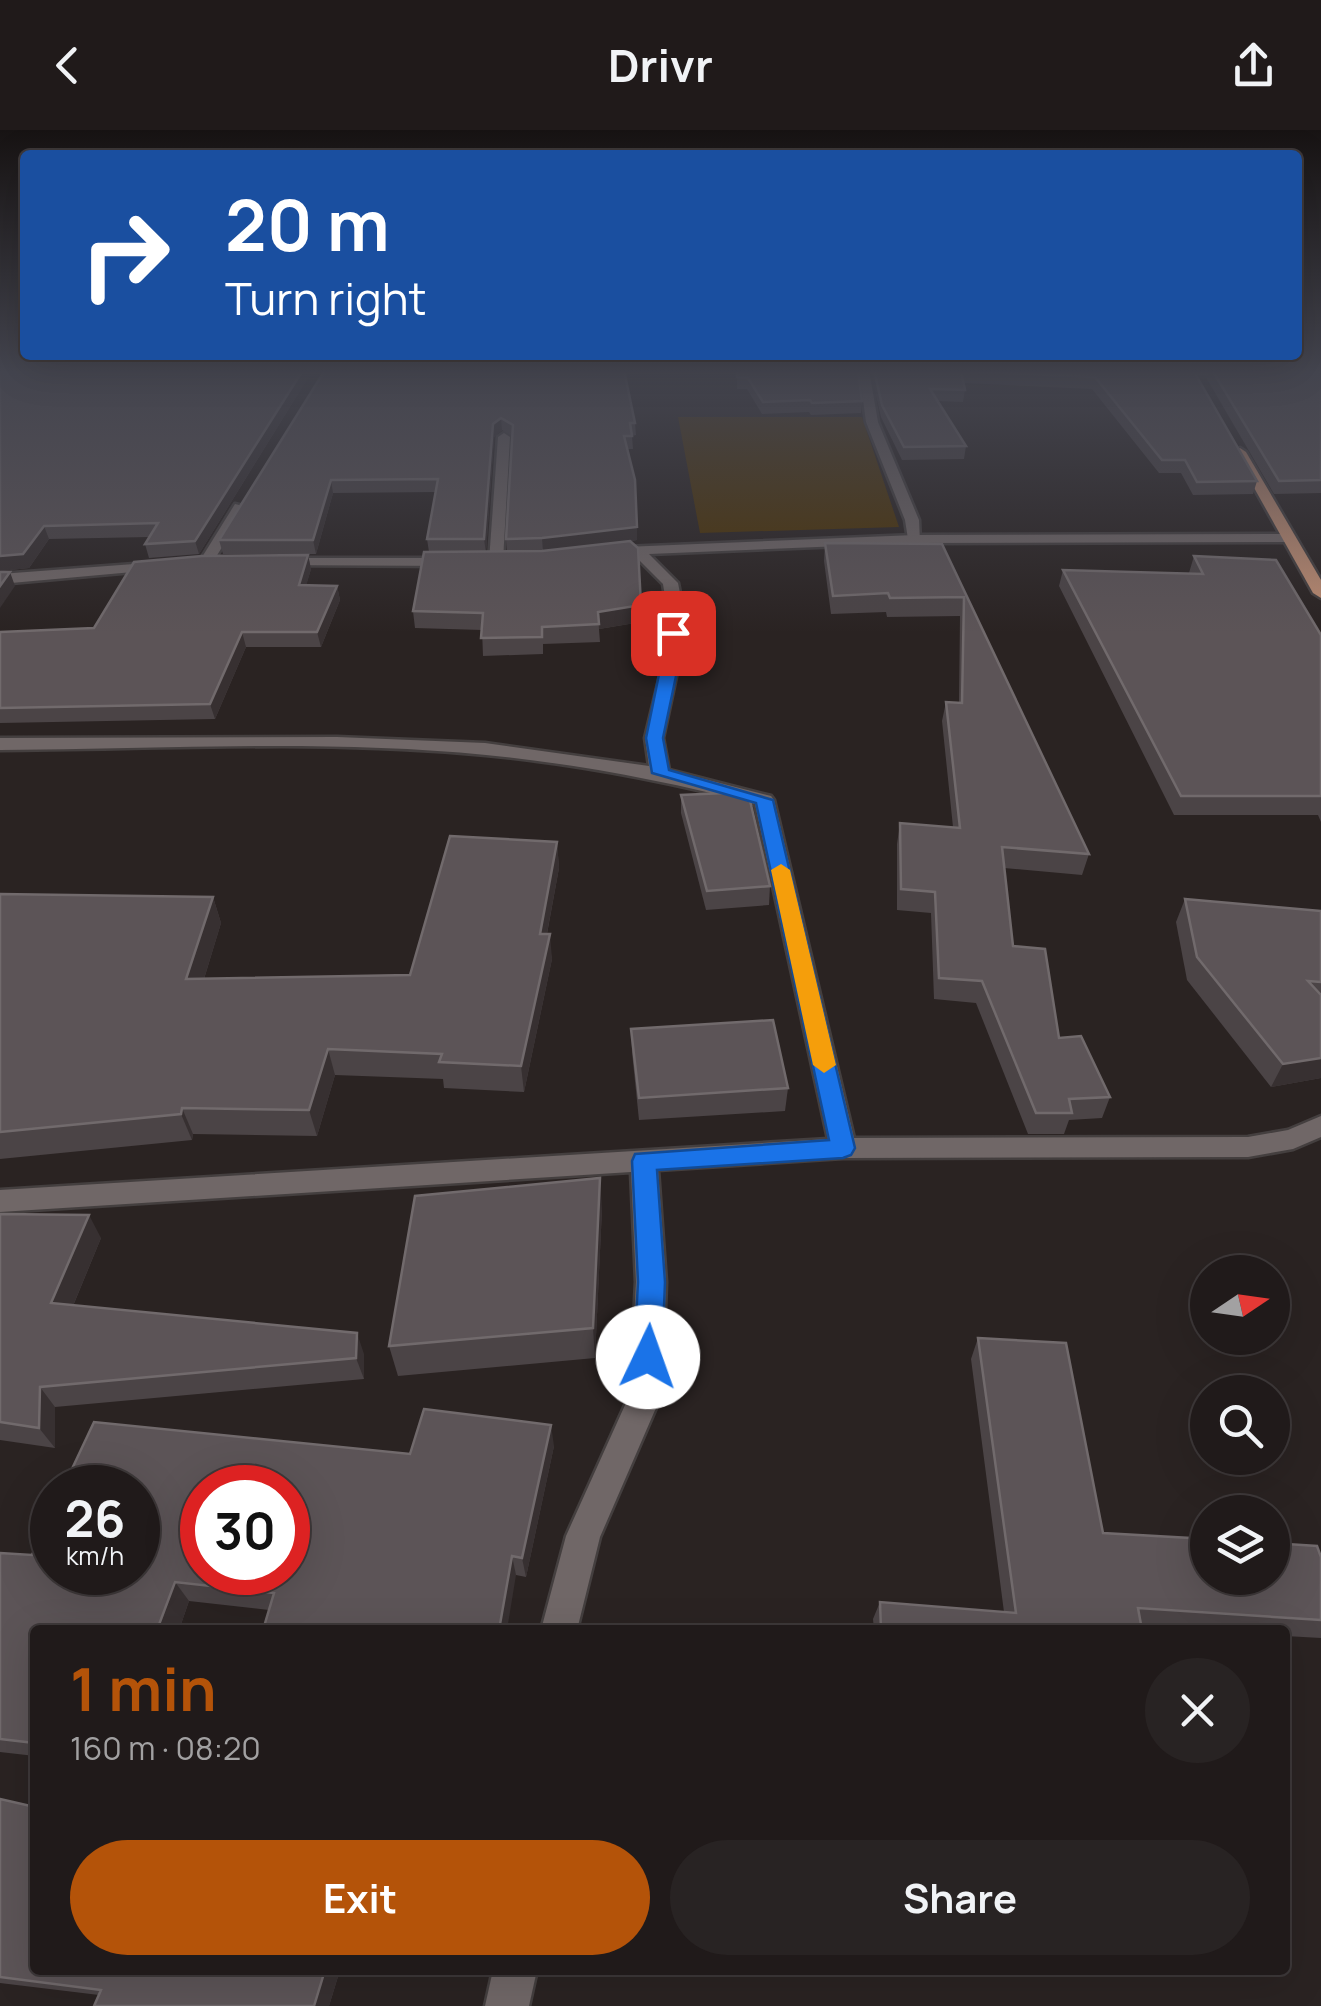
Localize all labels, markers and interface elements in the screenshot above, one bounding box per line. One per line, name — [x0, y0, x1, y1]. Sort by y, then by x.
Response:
text: Drivr — [608, 34, 713, 96]
icon: back — [40, 38, 95, 93]
icon: share — [1226, 38, 1281, 93]
text: 20 m — [225, 176, 390, 272]
icon: right — [60, 190, 190, 320]
text: Turn right — [225, 267, 426, 329]
pin — [631, 591, 716, 676]
icon: arrive — [646, 606, 701, 661]
north arrow — [1190, 1255, 1290, 1355]
map controls — [1190, 1255, 1290, 1595]
position arrow — [596, 1305, 700, 1409]
button: search — [1190, 1375, 1290, 1475]
speed limit sign: 30 — [180, 1465, 310, 1595]
text: 26 — [65, 1484, 125, 1552]
button: layers — [1190, 1495, 1290, 1595]
text: km/h — [66, 1538, 124, 1573]
text: 1 min — [70, 1647, 217, 1729]
button: close — [1145, 1658, 1250, 1763]
text: 160 m · 08:20 — [70, 1726, 261, 1770]
button: Exit — [70, 1840, 650, 1955]
button: Share — [670, 1840, 1250, 1955]

